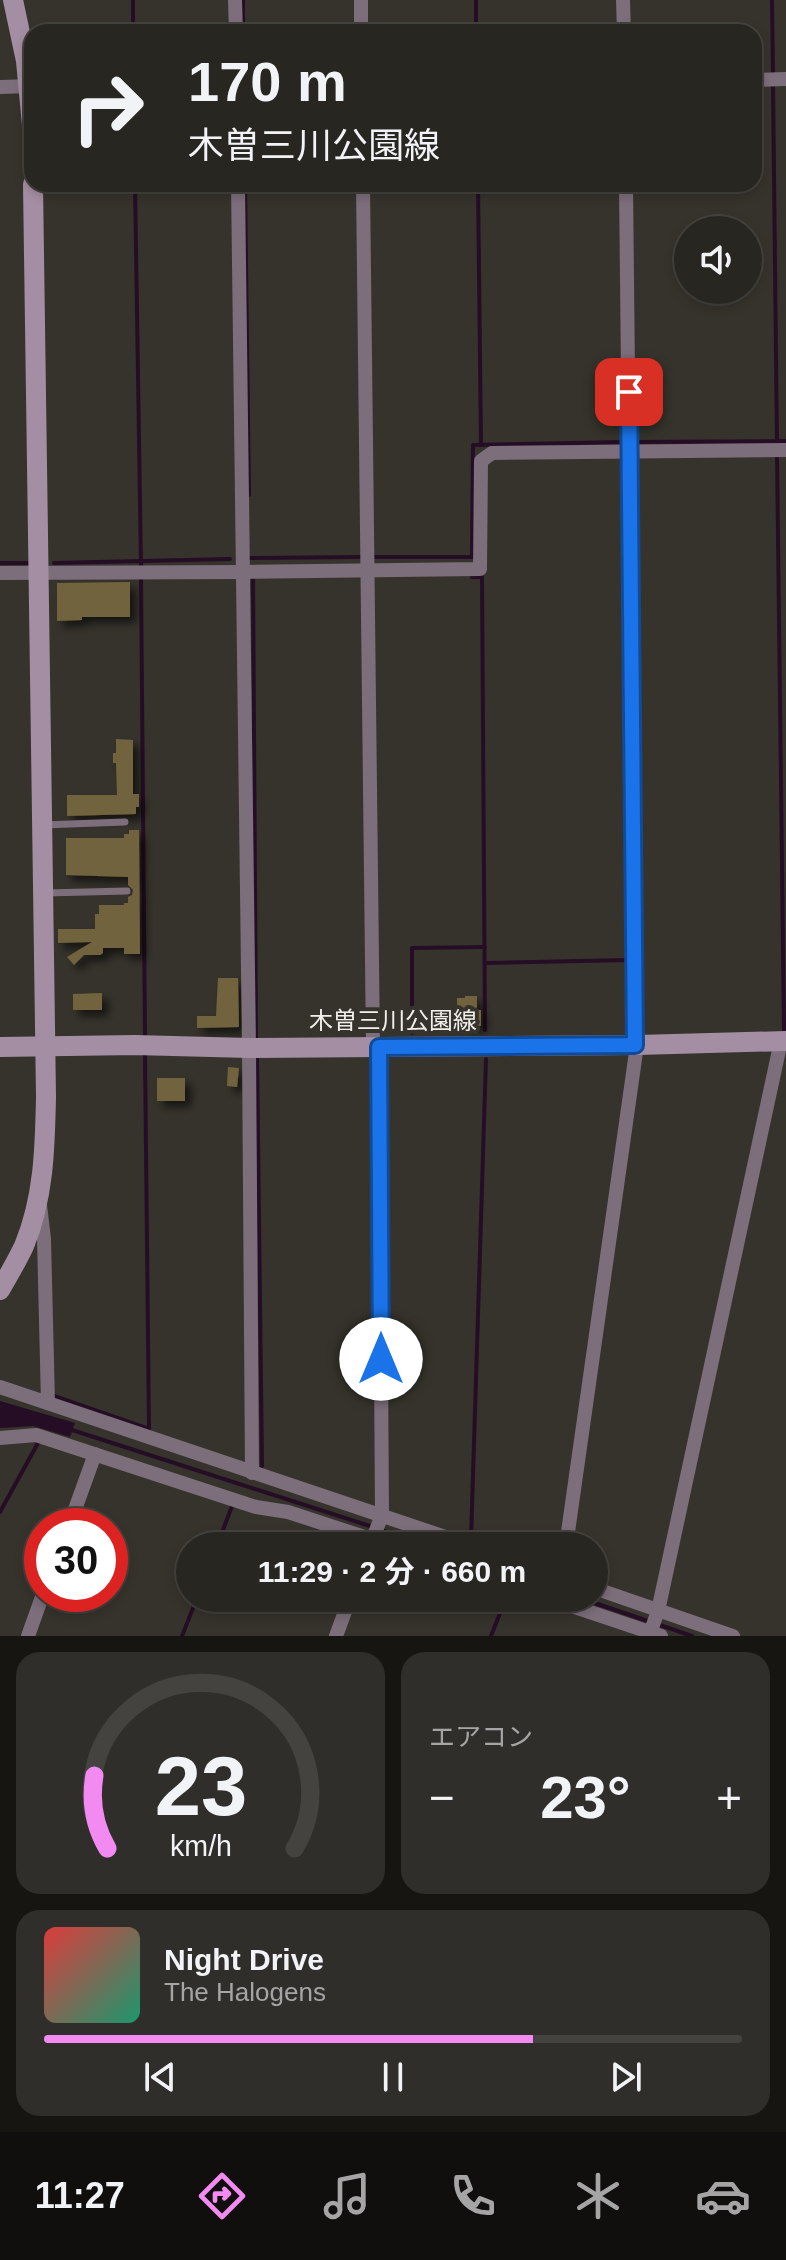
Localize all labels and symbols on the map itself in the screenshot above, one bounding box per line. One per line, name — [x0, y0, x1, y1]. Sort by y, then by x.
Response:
pin — [595, 358, 663, 426]
street label: 木曽三川公園線 — [309, 1007, 477, 1034]
position arrow — [339, 1317, 423, 1401]
speed limit sign: 30 — [24, 1508, 128, 1612]

